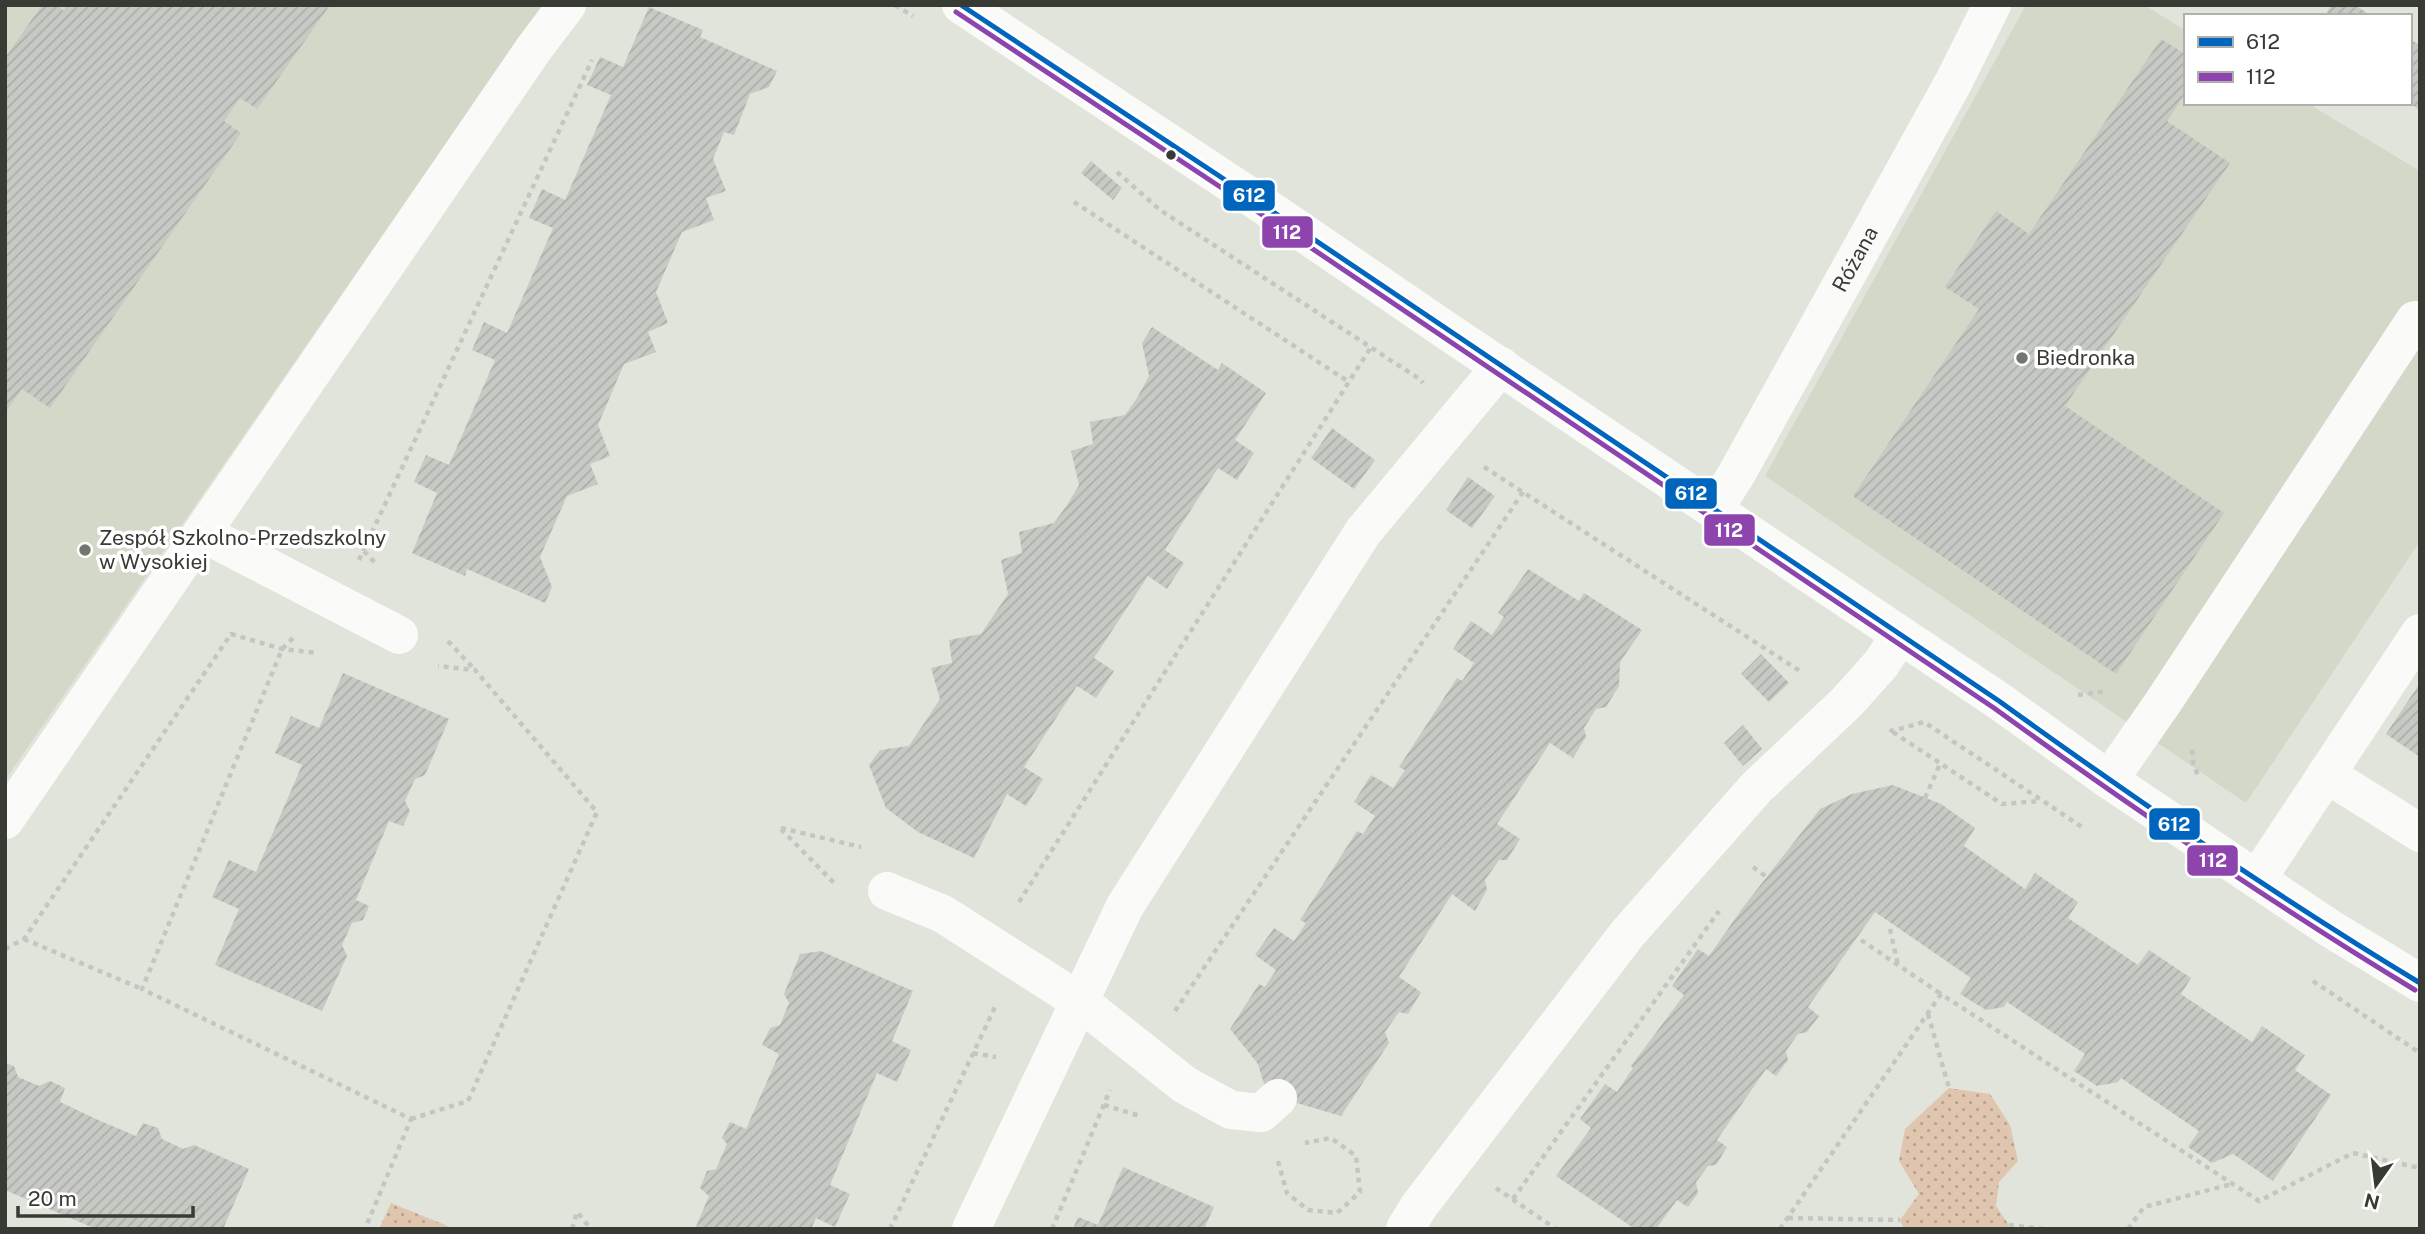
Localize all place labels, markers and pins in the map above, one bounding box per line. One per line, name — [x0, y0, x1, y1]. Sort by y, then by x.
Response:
unlabelled marker — [1164, 148, 1178, 162]
place label: Biedronka — [2036, 345, 2135, 370]
marker: Biedronka — [2014, 350, 2030, 366]
place label: Zespół Szkolno-Przedszkolny w Wysokiej — [99, 525, 386, 574]
marker: Zespół Szkolno-Przedszkolny w Wysokiej — [77, 542, 93, 558]

